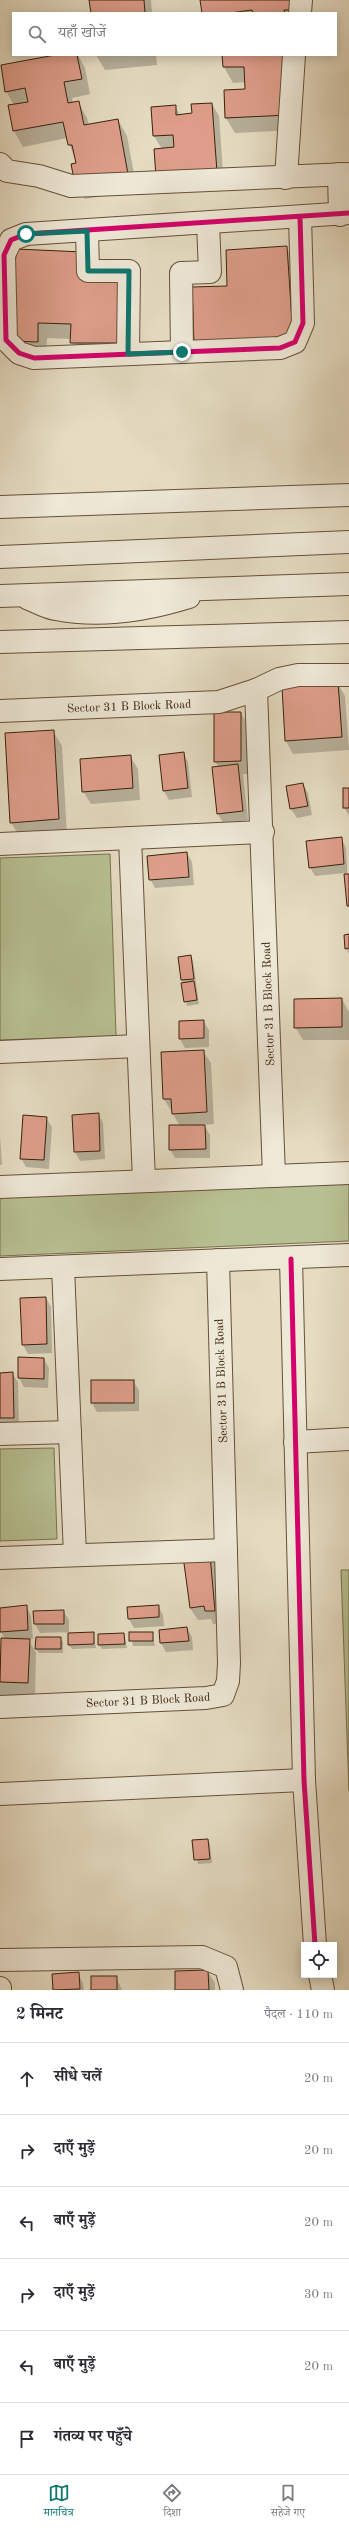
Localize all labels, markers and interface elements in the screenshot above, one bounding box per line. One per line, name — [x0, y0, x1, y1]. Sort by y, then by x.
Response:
search box — [12, 12, 337, 56]
icon: search — [26, 23, 48, 45]
text: यहाँ खोजें — [58, 26, 106, 41]
route start — [17, 225, 35, 243]
route end — [173, 343, 191, 361]
street label: Sector 31 B Block Road — [67, 699, 192, 715]
street label: Sector 31 B Block Road — [261, 941, 277, 1066]
street label: Sector 31 B Block Road — [214, 1318, 230, 1443]
street label: Sector 31 B Block Road — [86, 1692, 211, 1710]
map controls — [301, 1942, 337, 1978]
button: locate — [301, 1942, 337, 1978]
text: 2 मिनट — [16, 2006, 63, 2023]
text: पैदल · 110 m — [264, 2008, 333, 2021]
icon: ahead — [16, 2068, 38, 2090]
text: सीधे चलें — [54, 2070, 102, 2085]
text: 20 m — [304, 2072, 333, 2085]
icon: right — [16, 2140, 38, 2162]
text: दाएँ मुड़ें — [54, 2142, 95, 2157]
text: 20 m — [304, 2144, 333, 2157]
icon: left — [16, 2212, 38, 2234]
text: बाएँ मुड़ें — [54, 2214, 95, 2229]
text: 20 m — [304, 2216, 333, 2229]
icon: right — [16, 2284, 38, 2306]
text: दाएँ मुड़ें — [54, 2286, 95, 2301]
text: 30 m — [304, 2288, 333, 2301]
icon: left — [16, 2356, 38, 2378]
text: बाएँ मुड़ें — [54, 2358, 95, 2373]
text: 20 m — [304, 2360, 333, 2373]
icon: arrive — [16, 2428, 38, 2450]
text: गंतव्य पर पहुँचे — [54, 2430, 132, 2445]
tab: मानचित्र — [44, 2482, 74, 2523]
tab: दिशा — [161, 2482, 183, 2523]
tab: सहेजे गए — [271, 2482, 305, 2523]

